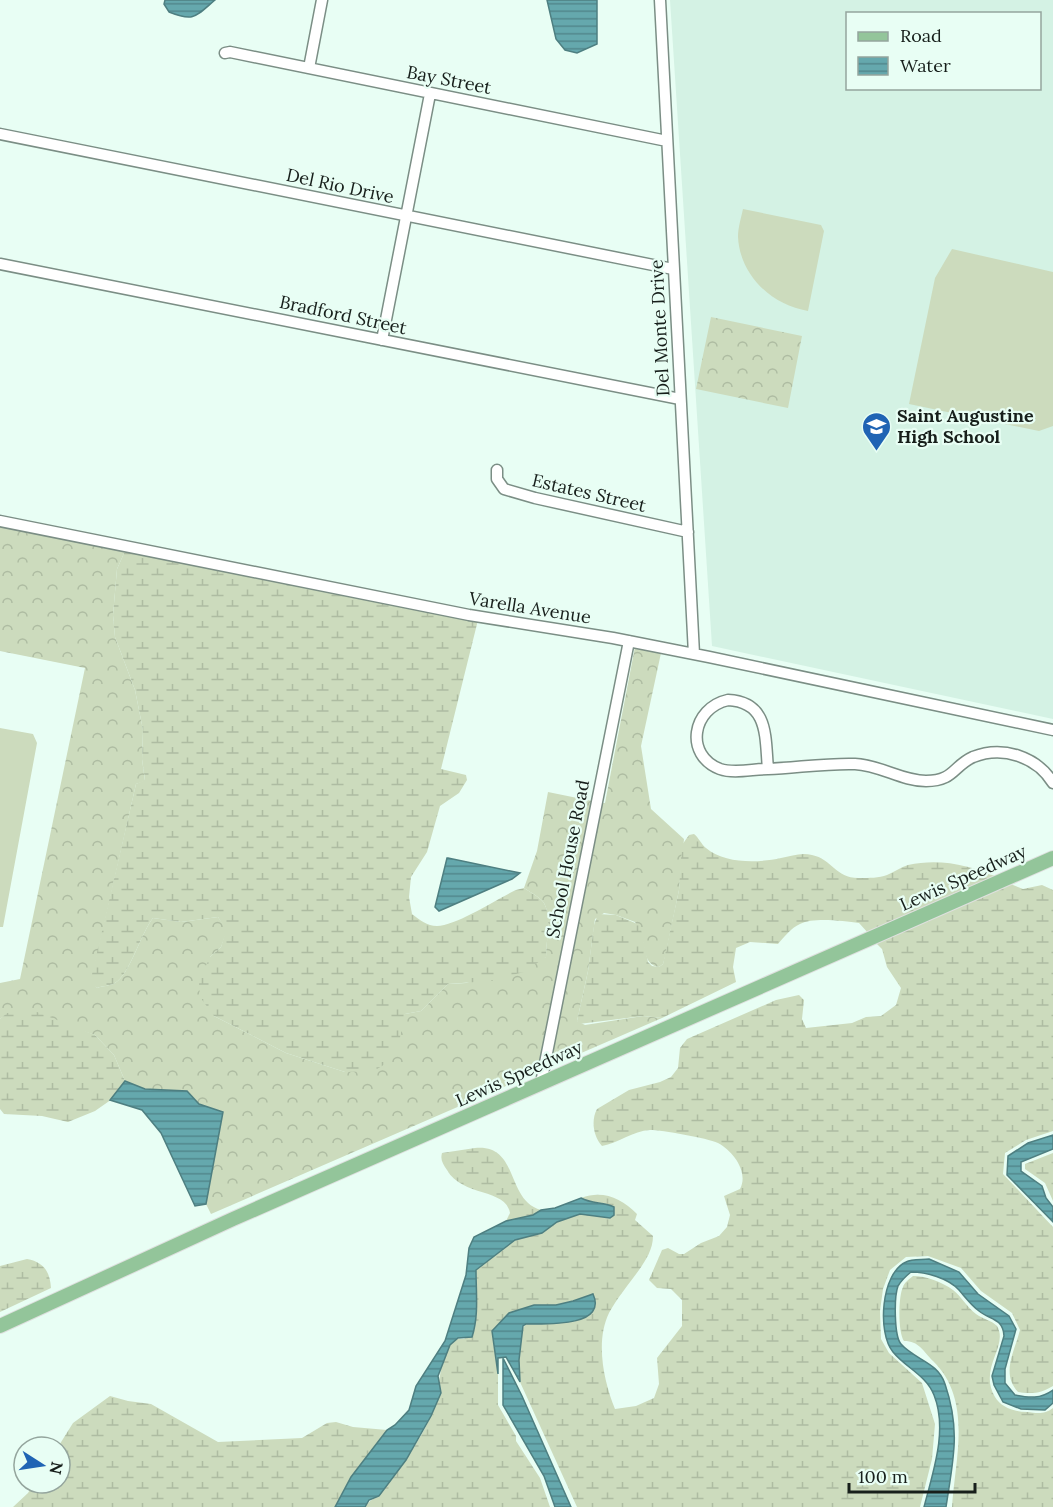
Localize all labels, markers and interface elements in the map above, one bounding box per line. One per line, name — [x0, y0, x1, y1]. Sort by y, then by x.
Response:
legend — [846, 12, 1041, 90]
text: Road — [900, 24, 942, 47]
text: Water — [900, 54, 951, 77]
street label: Bay Street — [405, 60, 493, 99]
street label: Del Rio Drive — [284, 163, 396, 208]
street label: Del Monte Drive — [644, 259, 675, 397]
street label: Bradford Street — [277, 290, 409, 339]
place label: Saint Augustine High School — [897, 404, 1034, 448]
school or university icon: Saint Augustine High School — [860, 410, 892, 452]
street label: Estates Street — [530, 468, 648, 517]
street label: Varella Avenue — [467, 586, 593, 629]
street label: School House Road — [541, 778, 594, 940]
street label: Lewis Speedway — [896, 839, 1030, 916]
street label: Lewis Speedway — [452, 1035, 586, 1112]
north arrow — [12, 1435, 72, 1495]
scale bar — [849, 1456, 975, 1494]
text: N — [46, 1460, 68, 1476]
text: 100 m — [858, 1465, 908, 1488]

